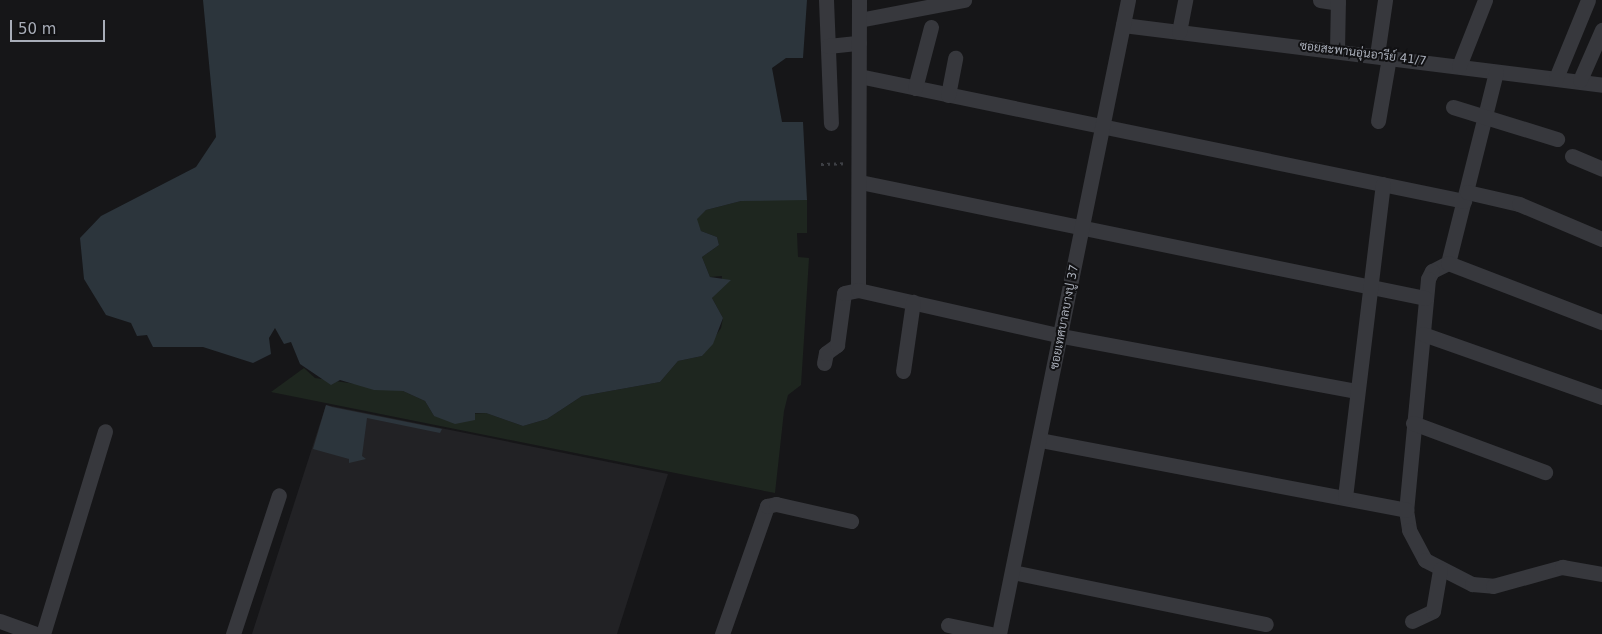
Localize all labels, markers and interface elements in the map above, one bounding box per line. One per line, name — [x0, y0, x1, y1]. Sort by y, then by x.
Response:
scale bar — [12, 10, 108, 42]
text: 50 m — [18, 20, 56, 38]
street label: ซอยสะพานอุ่นอารีย์ 41/7 — [1299, 39, 1427, 69]
street label: ซอยเทศบาลบางปู 37 — [1048, 263, 1082, 371]

